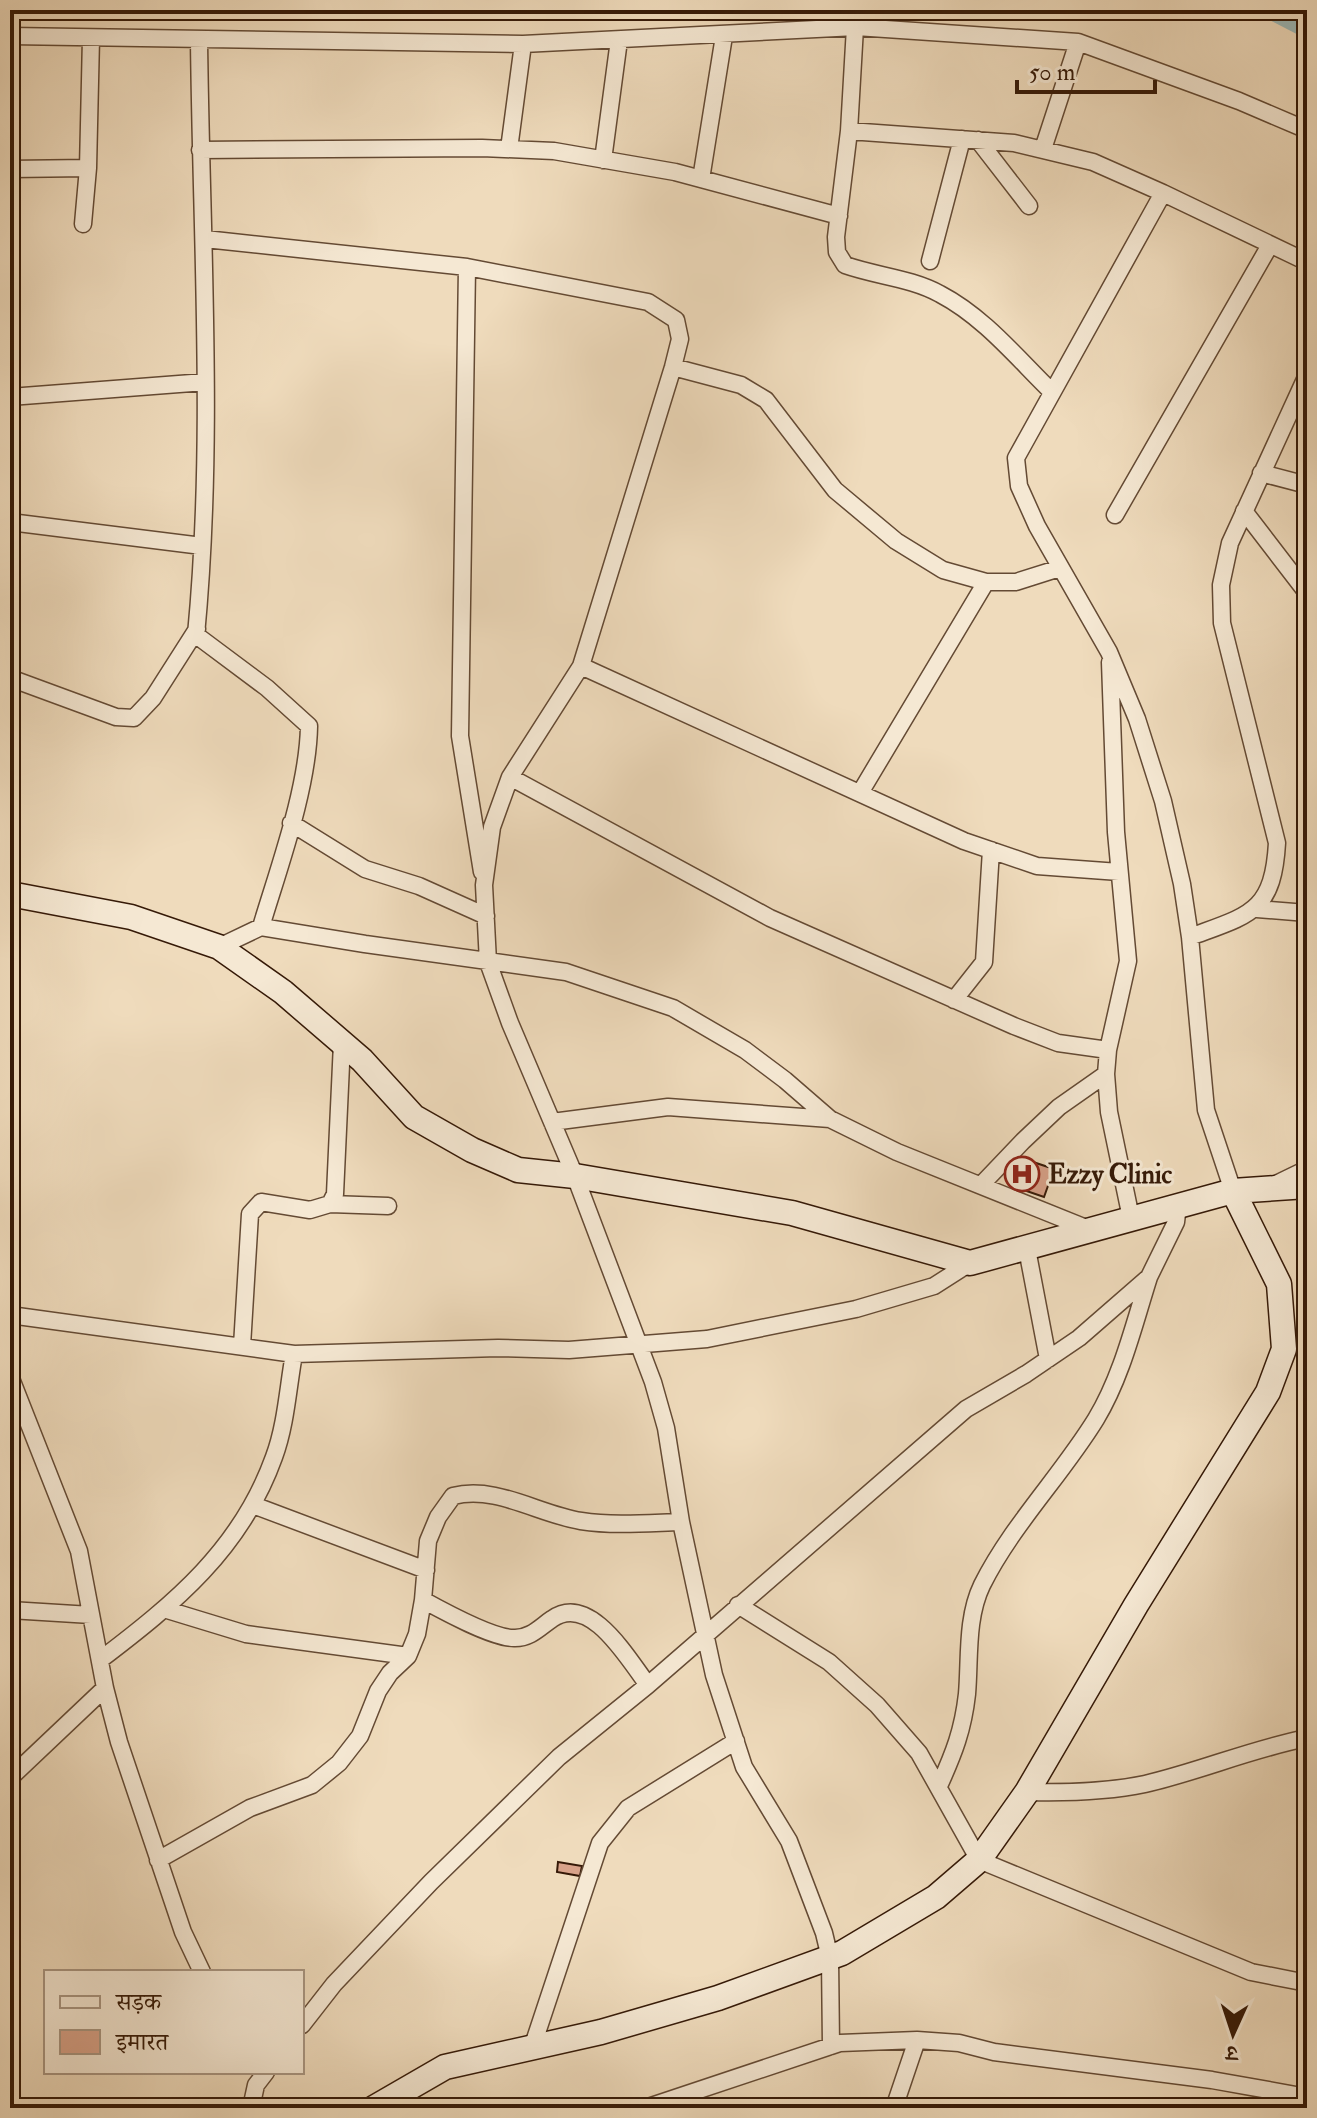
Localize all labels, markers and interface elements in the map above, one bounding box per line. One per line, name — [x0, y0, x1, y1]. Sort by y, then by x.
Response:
scale bar — [1017, 44, 1155, 94]
text: 50 m — [1029, 57, 1076, 88]
hospital icon: Ezzy Clinic — [1003, 1155, 1041, 1193]
place label: Ezzy Clinic — [1048, 1159, 1173, 1192]
legend — [44, 1970, 304, 2074]
text: सड़क — [115, 1987, 163, 2018]
north arrow — [1193, 1994, 1273, 2074]
text: इमारत — [115, 2027, 169, 2058]
text: उ — [1224, 2039, 1240, 2067]

